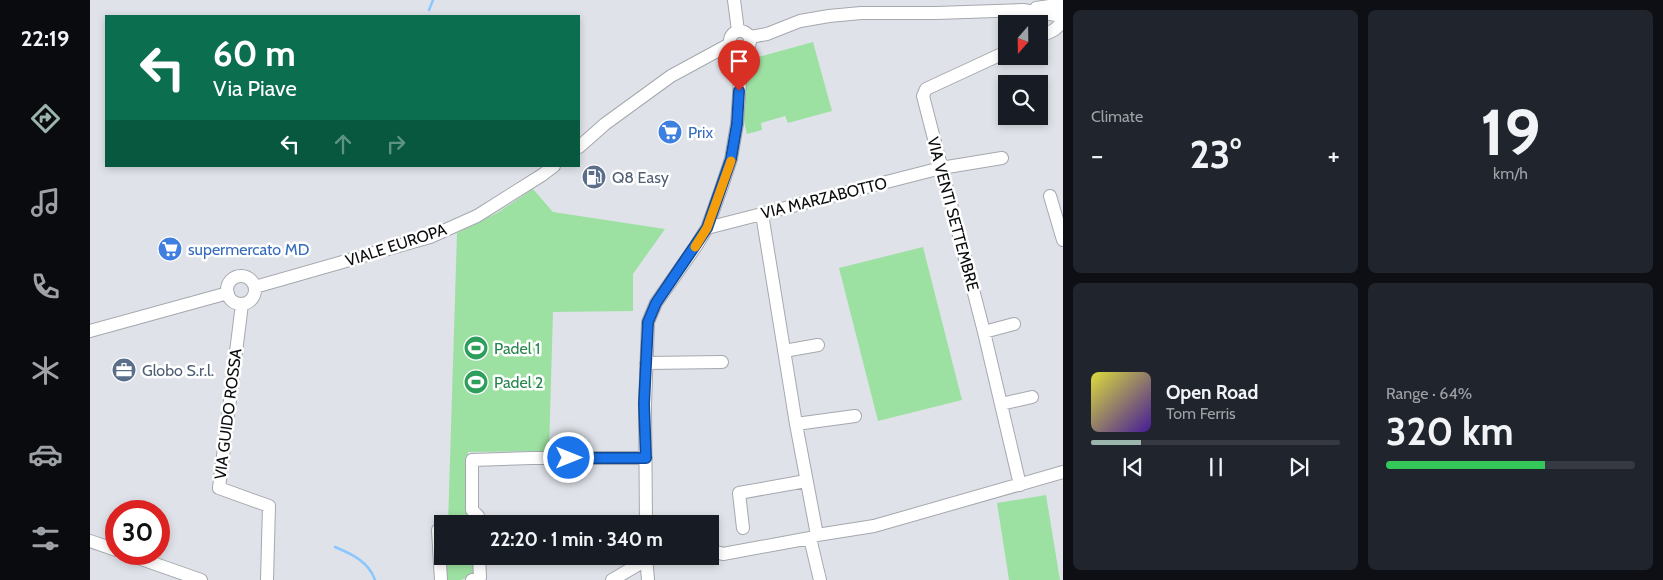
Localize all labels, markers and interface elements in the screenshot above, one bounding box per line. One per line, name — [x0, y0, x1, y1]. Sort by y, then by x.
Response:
north arrow — [998, 15, 1048, 65]
map controls — [998, 15, 1048, 125]
text: 22:19 — [21, 25, 69, 52]
text: 60 m — [213, 32, 296, 75]
icon: left — [130, 35, 195, 100]
pin — [718, 40, 760, 91]
icon: arrive — [725, 47, 753, 75]
text: Via Piave — [213, 75, 297, 102]
button: search — [998, 75, 1048, 125]
text: 19 — [1480, 92, 1541, 171]
icon: directions — [28, 101, 63, 136]
text: Climate — [1091, 107, 1143, 126]
supermarket icon: Prix — [657, 119, 683, 145]
place label: Prix — [688, 123, 713, 142]
icon: left — [276, 130, 304, 158]
icon: ahead — [329, 130, 357, 158]
icon: right — [382, 130, 410, 158]
text: 23° — [1190, 131, 1241, 178]
street label: VIA VENTI SETTEMBRE — [923, 135, 983, 293]
text: − — [1091, 138, 1103, 172]
text: + — [1328, 138, 1340, 172]
fuel station icon: Q8 Easy — [581, 164, 607, 190]
text: km/h — [1493, 164, 1528, 183]
place label: Q8 Easy — [612, 168, 669, 187]
street label: VIA MARZABOTTO — [759, 173, 889, 223]
icon: music — [28, 185, 63, 220]
street label: VIALE EUROPA — [343, 220, 449, 270]
supermarket icon: supermercato MD — [157, 236, 183, 262]
place label: supermercato MD — [188, 240, 309, 259]
icon: phone — [28, 269, 63, 304]
sports icon: Padel 1 — [463, 335, 489, 361]
place label: Padel 1 — [494, 339, 540, 358]
street label: VIA GUIDO ROSSA — [211, 347, 245, 481]
icon: climate — [28, 353, 63, 388]
office icon: Globo S.r.l. — [111, 357, 137, 383]
place label: Globo S.r.l. — [142, 361, 214, 380]
sports icon: Padel 2 — [463, 369, 489, 395]
place label: Padel 2 — [494, 373, 543, 392]
text: Open Road — [1166, 381, 1258, 404]
text: Range · 64% — [1386, 384, 1472, 403]
text: Tom Ferris — [1166, 404, 1236, 423]
text: 320 km — [1386, 408, 1513, 455]
position arrow — [542, 431, 594, 483]
icon: car — [28, 437, 63, 472]
icon: previous — [1119, 453, 1147, 481]
icon: pause — [1202, 453, 1230, 481]
icon: next — [1285, 453, 1313, 481]
speed limit sign: 30 — [105, 500, 170, 565]
icon: filters — [28, 521, 63, 556]
text: 22:20 · 1 min · 340 m — [490, 528, 663, 551]

